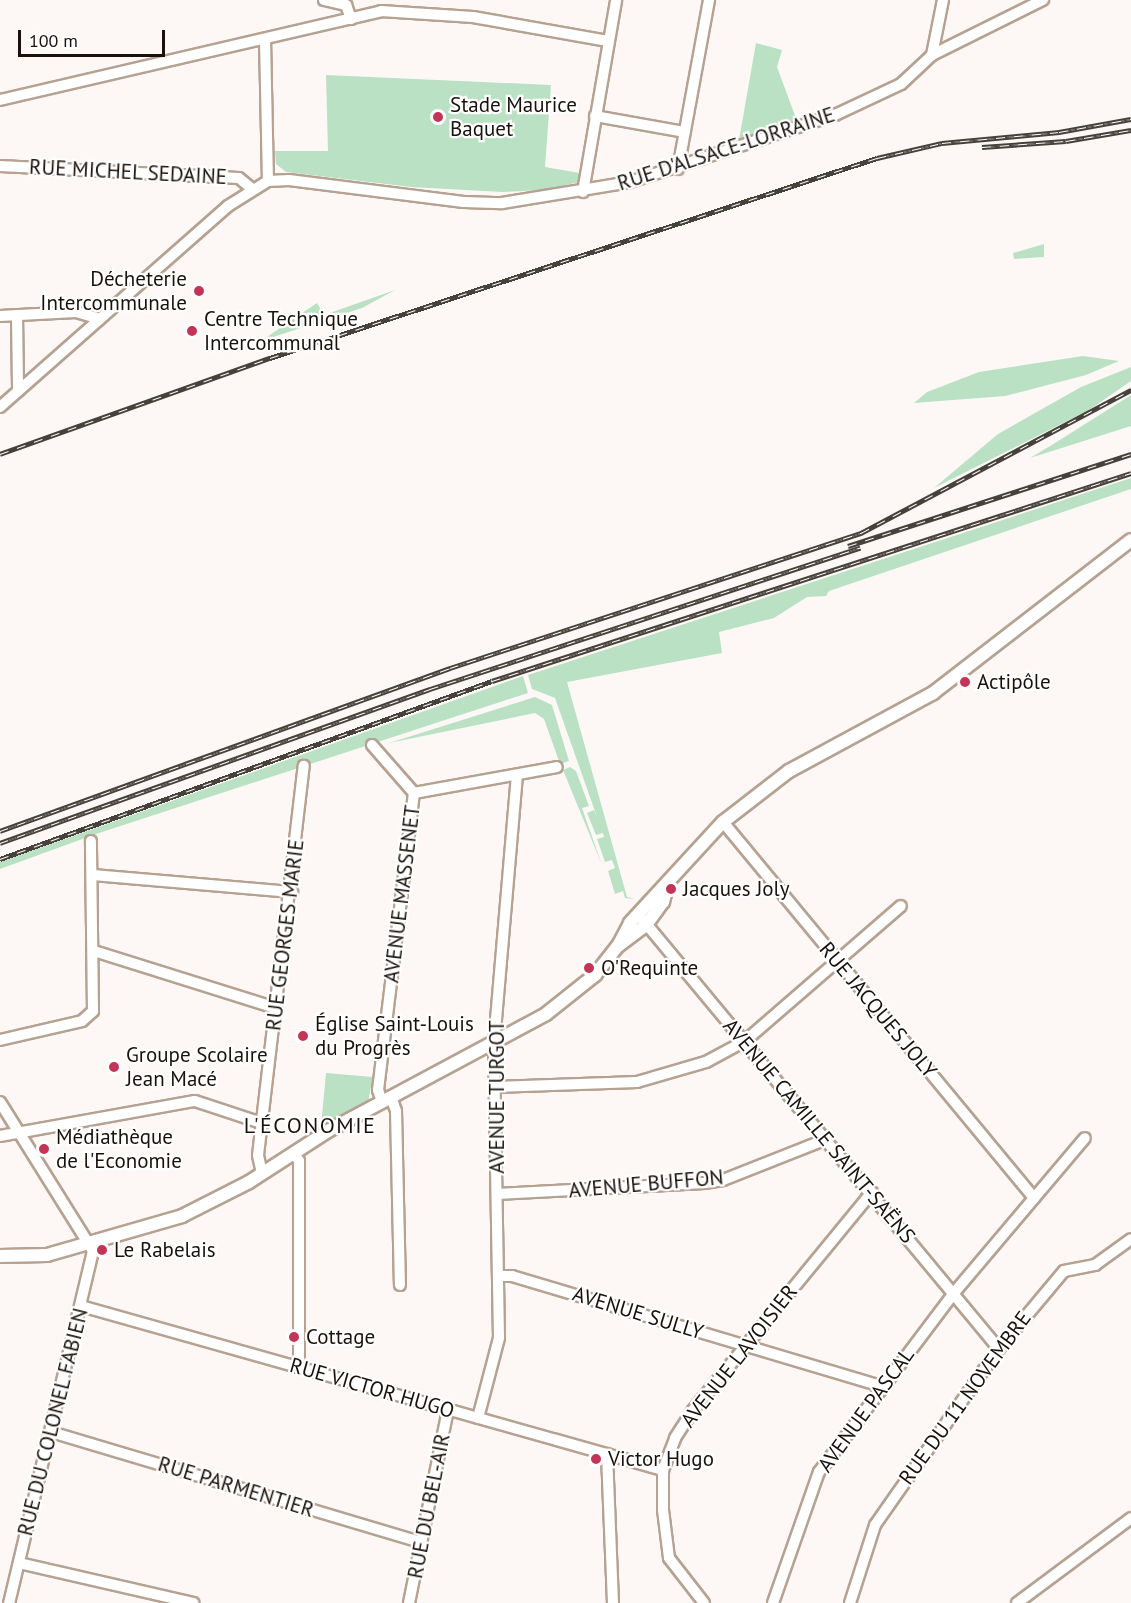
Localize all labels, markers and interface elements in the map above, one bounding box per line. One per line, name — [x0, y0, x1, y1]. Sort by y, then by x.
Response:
scale bar — [21, 18, 168, 56]
text: 100 m — [29, 29, 78, 52]
place label: Stade Maurice Baquet — [450, 92, 577, 142]
street label: RUE D'ALSACE-LORRAINE — [614, 102, 838, 196]
marker: Stade Maurice Baquet — [431, 110, 445, 124]
street label: RUE MICHEL SEDAINE — [28, 154, 228, 190]
place label: Décheterie Intercommunale — [40, 266, 187, 316]
marker: Décheterie Intercommunale — [192, 284, 206, 298]
place label: Centre Technique Intercommunal — [204, 306, 359, 356]
marker: Centre Technique Intercommunal — [185, 324, 199, 338]
place label: Actipôle — [977, 669, 1051, 695]
marker: Actipôle — [958, 675, 972, 689]
street label: AVENUE MASSENET — [379, 804, 425, 984]
street label: RUE GEORGES MARIE — [261, 838, 309, 1032]
place label: Jacques Joly — [683, 876, 790, 902]
marker: Jacques Joly — [664, 882, 678, 896]
street label: RUE JACQUES JOLY — [814, 937, 942, 1083]
place label: O'Requinte — [601, 955, 698, 981]
marker: O'Requinte — [582, 961, 596, 975]
place label: Église Saint-Louis du Progrès — [315, 1011, 474, 1061]
street label: AVENUE CAMILLE SAINT-SAËNS — [718, 1014, 920, 1248]
street label: AVENUE TURGOT — [484, 1020, 510, 1174]
marker: Église Saint-Louis du Progrès — [296, 1029, 310, 1043]
place label: Groupe Scolaire Jean Macé — [126, 1042, 268, 1092]
marker: Groupe Scolaire Jean Macé — [107, 1060, 121, 1074]
district label: L'ÉCONOMIE — [244, 1113, 376, 1139]
place label: Médiathèque de l'Economie — [56, 1124, 182, 1174]
marker: Médiathèque de l'Economie — [37, 1142, 51, 1156]
street label: AVENUE BUFFON — [568, 1165, 724, 1203]
place label: Le Rabelais — [114, 1237, 216, 1263]
marker: Le Rabelais — [95, 1243, 109, 1257]
street label: AVENUE LAVOISIER — [675, 1280, 803, 1432]
street label: AVENUE SULLY — [570, 1281, 706, 1345]
street label: RUE DU COLONEL FABIEN — [12, 1305, 94, 1539]
street label: RUE DU 11 NOVEMBRE — [894, 1306, 1036, 1490]
place label: Cottage — [306, 1324, 375, 1350]
marker: Cottage — [287, 1330, 301, 1344]
street label: AVENUE PASCAL — [812, 1343, 920, 1477]
street label: RUE VICTOR HUGO — [287, 1352, 457, 1424]
street label: RUE DU BEL-AIR — [403, 1431, 455, 1581]
place label: Victor Hugo — [608, 1446, 714, 1472]
street label: RUE PARMENTIER — [155, 1451, 317, 1523]
marker: Victor Hugo — [589, 1452, 603, 1466]

